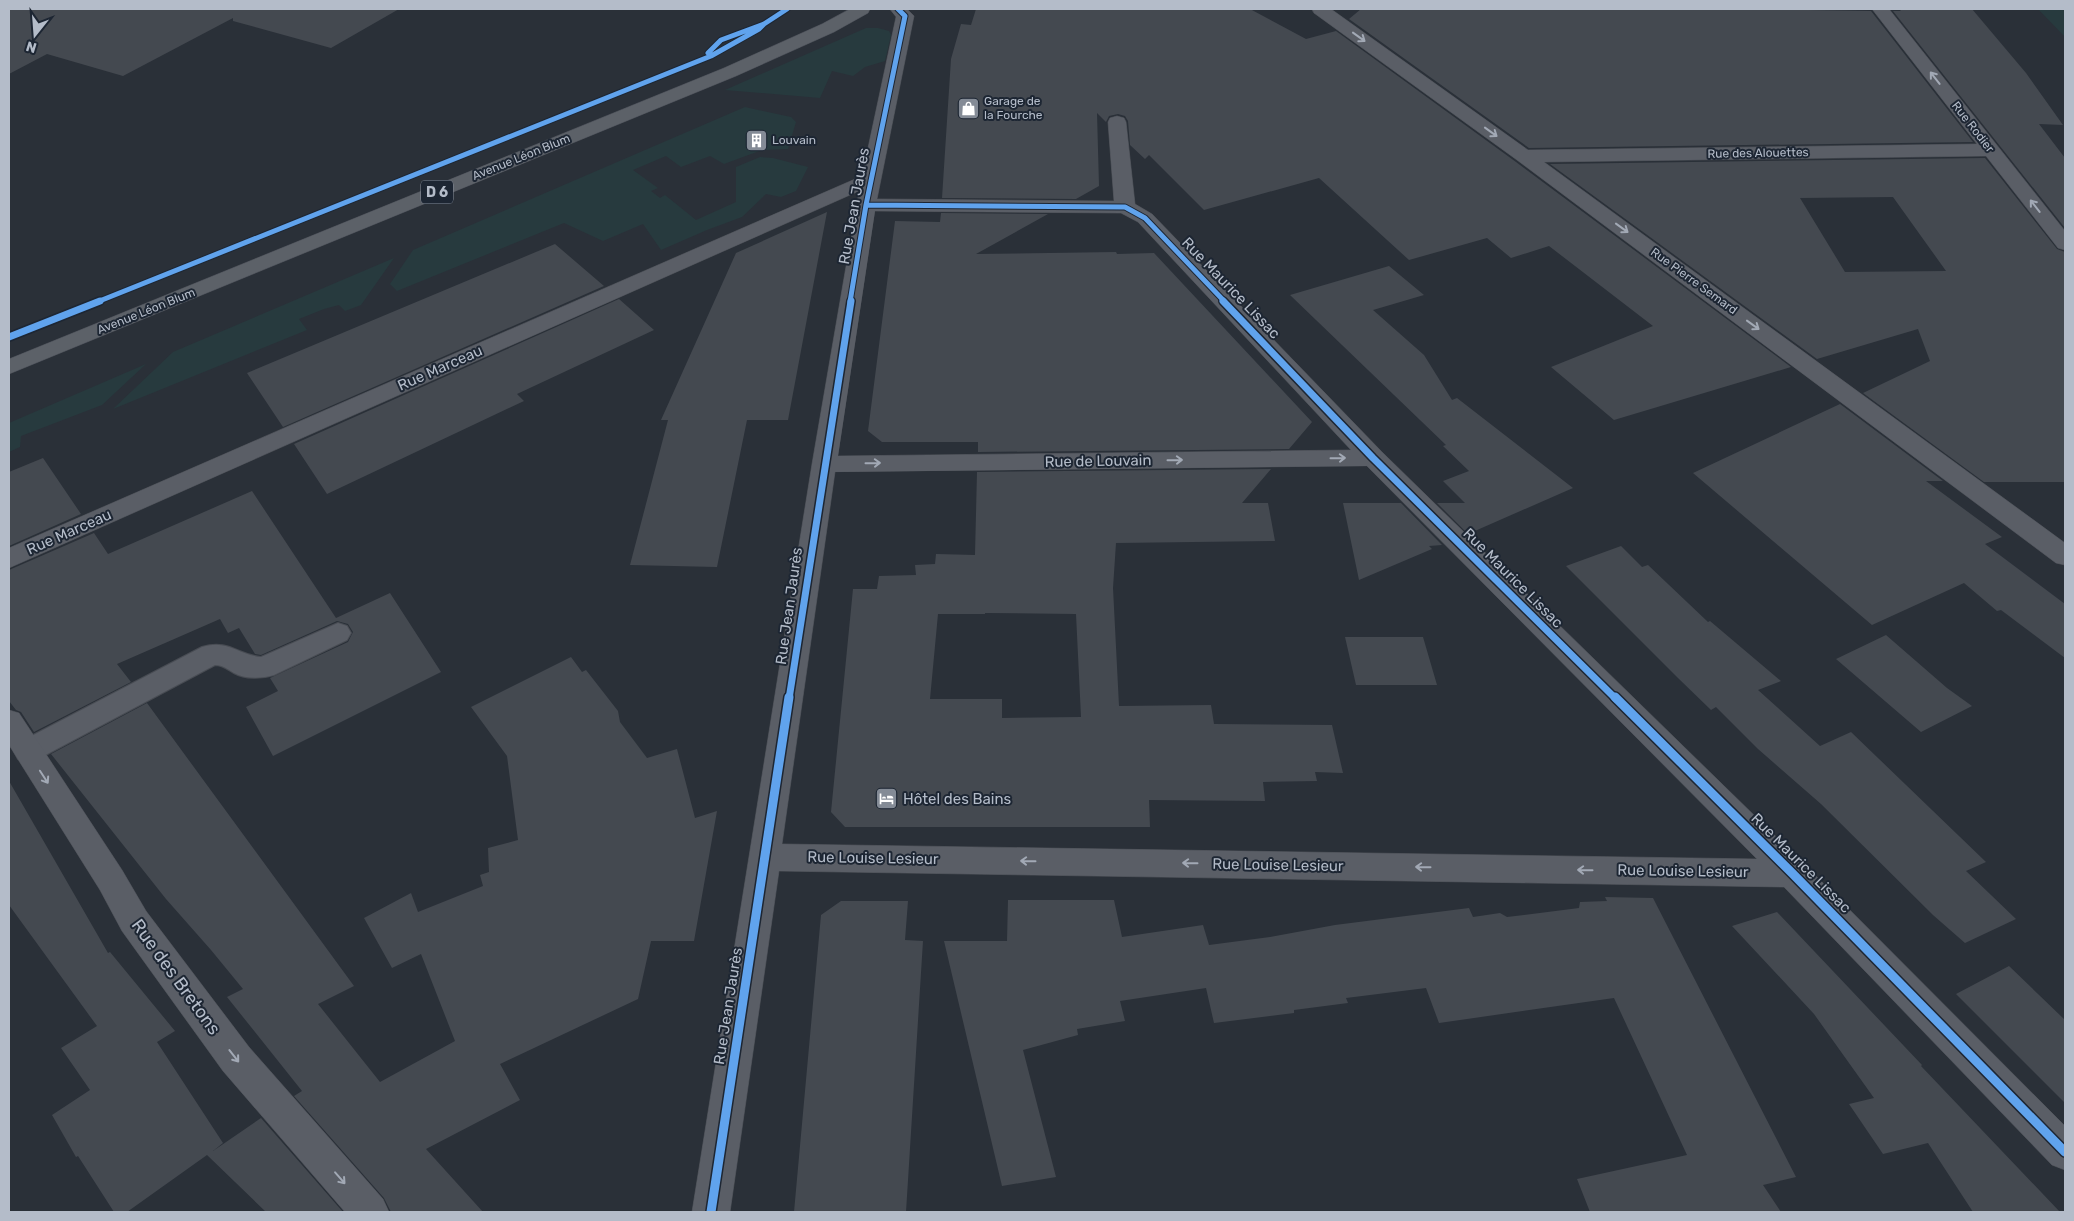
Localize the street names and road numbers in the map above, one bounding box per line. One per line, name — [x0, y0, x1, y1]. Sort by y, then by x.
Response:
street label: Rue Rodier — [1949, 99, 1997, 156]
street label: Avenue Léon Blum — [470, 131, 572, 183]
street label: Rue des Alouettes — [1707, 145, 1809, 161]
street label: Rue Jean Jaurès — [835, 146, 873, 266]
road number: D 6 — [421, 180, 453, 203]
street label: Rue Maurice Lissac — [1178, 234, 1284, 342]
street label: Rue Pierre Semard — [1648, 245, 1740, 317]
street label: Avenue Léon Blum — [95, 285, 197, 337]
street label: Rue Marceau — [395, 341, 485, 395]
street label: Rue de Louvain — [1044, 451, 1152, 471]
street label: Rue Marceau — [24, 505, 114, 559]
street label: Rue Maurice Lissac — [1459, 524, 1567, 632]
street label: Rue Jean Jaurès — [772, 546, 806, 666]
street label: Rue Maurice Lissac — [1747, 809, 1855, 917]
street label: Rue Louise Lesieur — [807, 848, 939, 868]
street label: Rue Louise Lesieur — [1212, 855, 1344, 875]
street label: Rue Louise Lesieur — [1617, 861, 1749, 881]
street label: Rue des Bretons — [127, 915, 225, 1039]
street label: Rue Jean Jaurès — [710, 946, 746, 1066]

